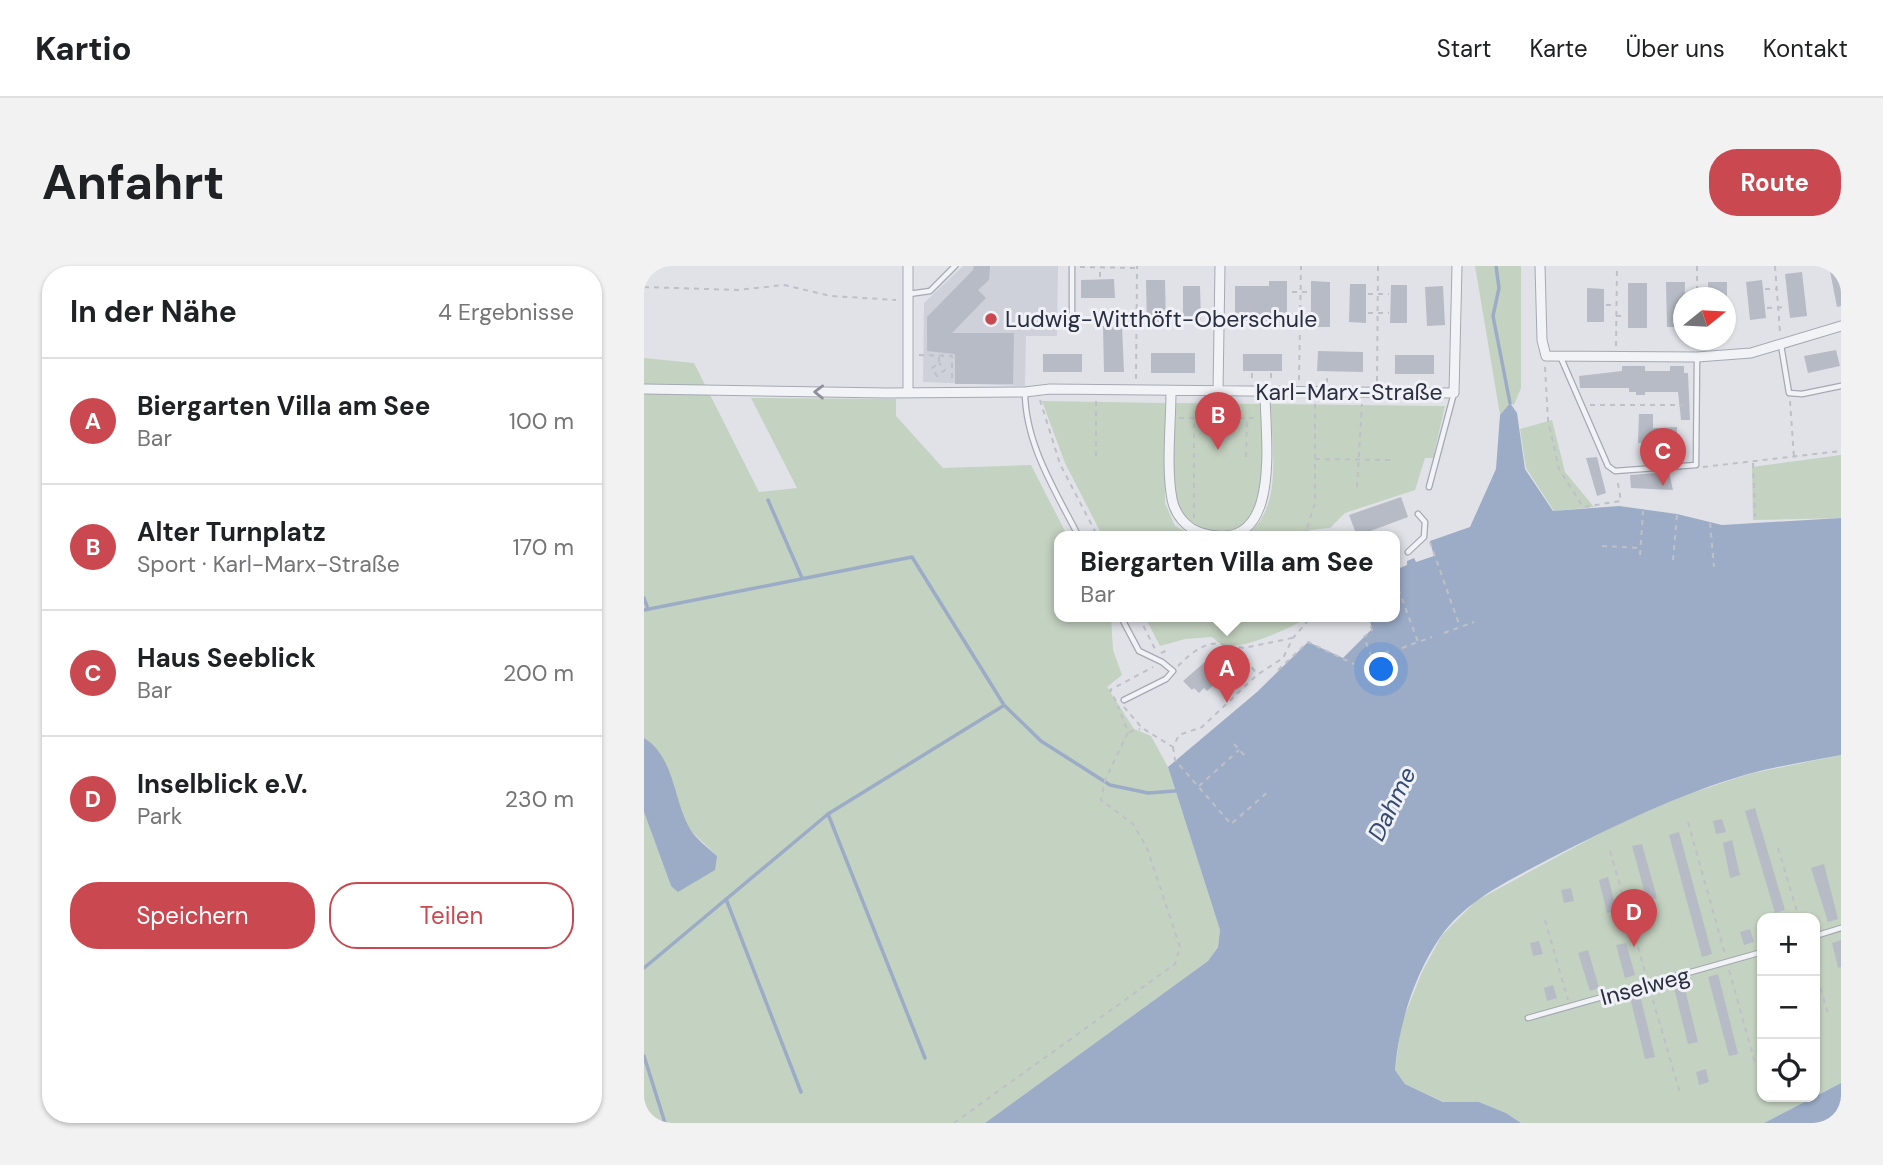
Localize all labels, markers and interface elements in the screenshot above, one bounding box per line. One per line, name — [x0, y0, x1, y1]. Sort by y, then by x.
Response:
text: Kartio — [35, 27, 132, 70]
text: Start — [1437, 33, 1491, 64]
text: Karte — [1529, 33, 1588, 64]
text: Über uns — [1626, 33, 1725, 64]
text: Kontakt — [1763, 33, 1848, 64]
button: Route — [1709, 149, 1841, 216]
text: Anfahrt — [42, 150, 224, 214]
north arrow — [1673, 287, 1736, 350]
text: In der Nähe — [70, 292, 237, 331]
text: 4 Ergebnisse — [438, 297, 574, 327]
place label: Ludwig-Witthöft-Oberschule — [1005, 304, 1317, 334]
marker: Ludwig-Witthöft-Oberschule — [983, 311, 999, 327]
street label: Karl-Marx-Straße — [1255, 377, 1443, 407]
one-way arrow — [813, 384, 824, 399]
text: Biergarten Villa am See — [137, 389, 430, 423]
pin: B — [1195, 392, 1241, 450]
text: A — [85, 406, 101, 436]
text: 100 m — [509, 406, 574, 436]
text: Bar — [137, 423, 172, 453]
pin: C — [1640, 428, 1686, 486]
text: Alter Turnplatz — [137, 515, 326, 549]
popup — [1054, 531, 1400, 622]
text: B — [86, 532, 100, 562]
text: 170 m — [513, 532, 574, 562]
text: Biergarten Villa am See — [1080, 545, 1374, 579]
text: Sport · Karl-Marx-Straße — [137, 549, 400, 579]
text: Bar — [1080, 579, 1115, 609]
text: Haus Seeblick — [137, 641, 316, 675]
pin: A — [1204, 645, 1250, 703]
your location — [1364, 652, 1398, 686]
text: C — [85, 658, 101, 688]
text: 200 m — [503, 658, 574, 688]
text: Bar — [137, 675, 172, 705]
water label: Dahme — [1360, 762, 1423, 846]
text: Inselblick e.V. — [137, 767, 308, 801]
text: D — [85, 784, 101, 814]
text: 230 m — [505, 784, 574, 814]
text: Park — [137, 801, 182, 831]
button: Speichern — [70, 882, 315, 949]
button: Teilen — [329, 882, 574, 949]
pin: D — [1611, 889, 1657, 947]
map controls — [1757, 913, 1820, 1102]
button: + — [1757, 913, 1820, 976]
street label: Inselweg — [1597, 960, 1693, 1012]
button: − — [1757, 976, 1820, 1039]
button: locate — [1757, 1039, 1820, 1102]

